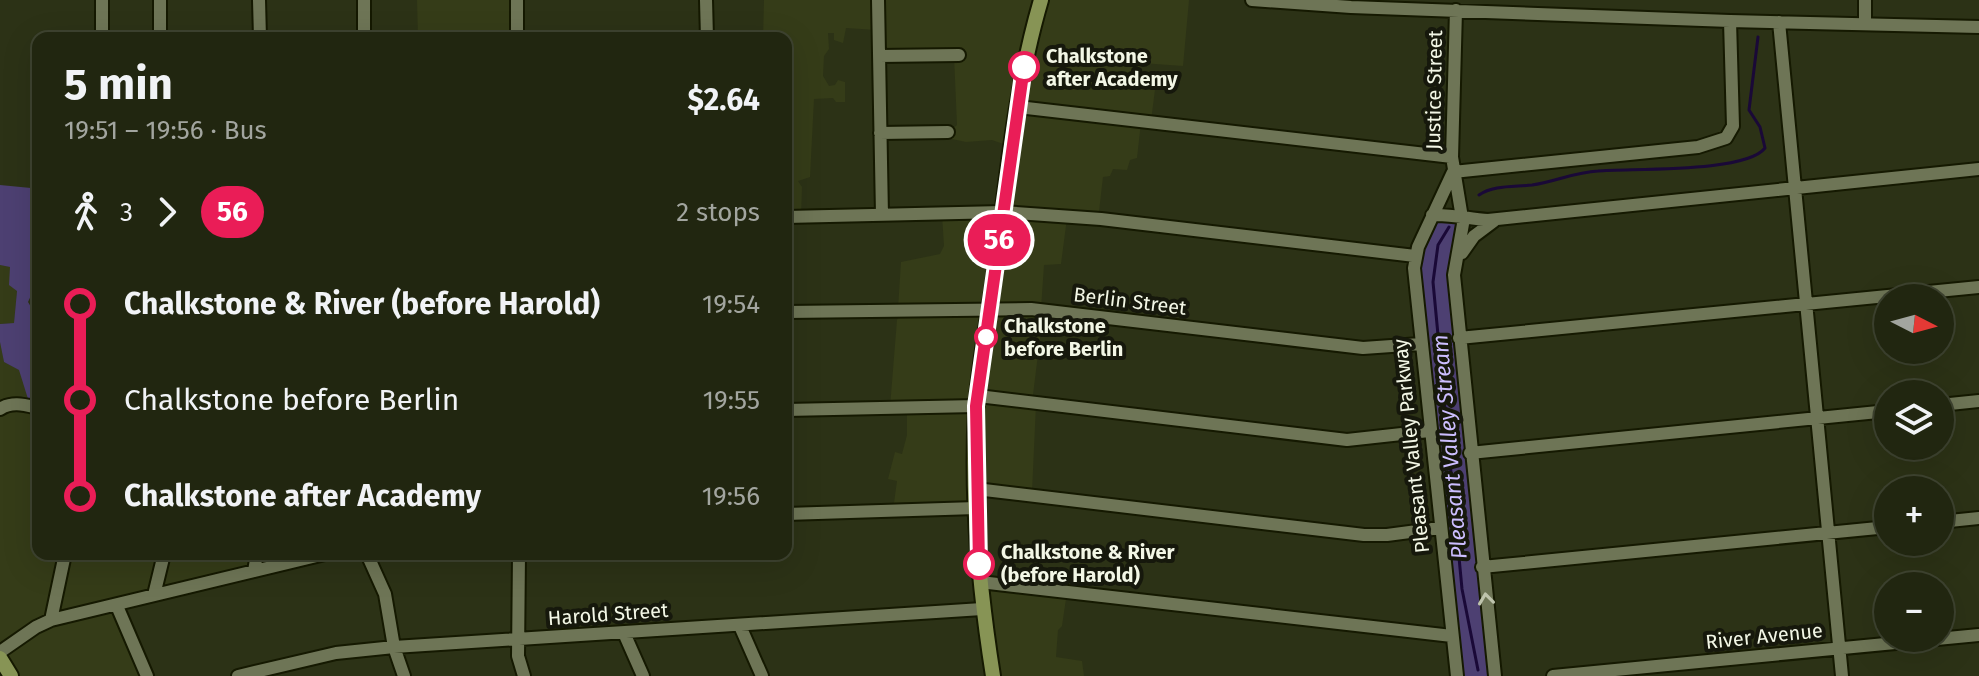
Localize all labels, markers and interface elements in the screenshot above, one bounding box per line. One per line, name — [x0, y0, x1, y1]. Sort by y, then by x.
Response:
street label: Justice Street — [1421, 29, 1447, 150]
place label: Chalkstone after Academy — [1046, 44, 1178, 91]
marker: Chalkstone after Academy — [1009, 52, 1039, 82]
text: 5 min — [64, 58, 173, 111]
text: $2.64 — [688, 82, 760, 118]
text: 19:51 – 19:56 · Bus — [64, 115, 267, 146]
icon: walk — [64, 190, 108, 234]
icon: forward — [145, 190, 189, 234]
text: 56 — [217, 195, 248, 228]
text: 3 — [120, 197, 133, 228]
text: 2 stops — [676, 197, 760, 228]
line badge: 56 — [963, 214, 1035, 266]
text: 56 — [984, 223, 1014, 256]
street label: Berlin Street — [1072, 282, 1189, 320]
north arrow — [1874, 284, 1954, 364]
map controls — [1874, 284, 1954, 652]
text: Chalkstone & River (before Harold) — [124, 286, 600, 322]
text: 19:54 — [702, 289, 760, 320]
place label: Chalkstone before Berlin — [1004, 314, 1123, 361]
marker: Chalkstone before Berlin — [975, 326, 997, 348]
water label: Pleasant Valley Stream — [1426, 333, 1473, 560]
street label: Pleasant Valley Parkway — [1388, 338, 1434, 554]
button: layers — [1874, 380, 1954, 460]
text: Chalkstone before Berlin — [124, 382, 459, 418]
text: 19:55 — [703, 385, 760, 416]
button: + — [1874, 476, 1954, 556]
text: Chalkstone after Academy — [124, 478, 481, 514]
text: 19:56 — [702, 481, 760, 512]
place label: Chalkstone & River (before Harold) — [1001, 540, 1176, 587]
marker: Chalkstone & River (before Harold) — [964, 549, 994, 579]
button: − — [1874, 572, 1954, 652]
one-way arrow — [1477, 592, 1494, 605]
street label: Harold Street — [547, 598, 670, 630]
street label: River Avenue — [1704, 618, 1824, 654]

